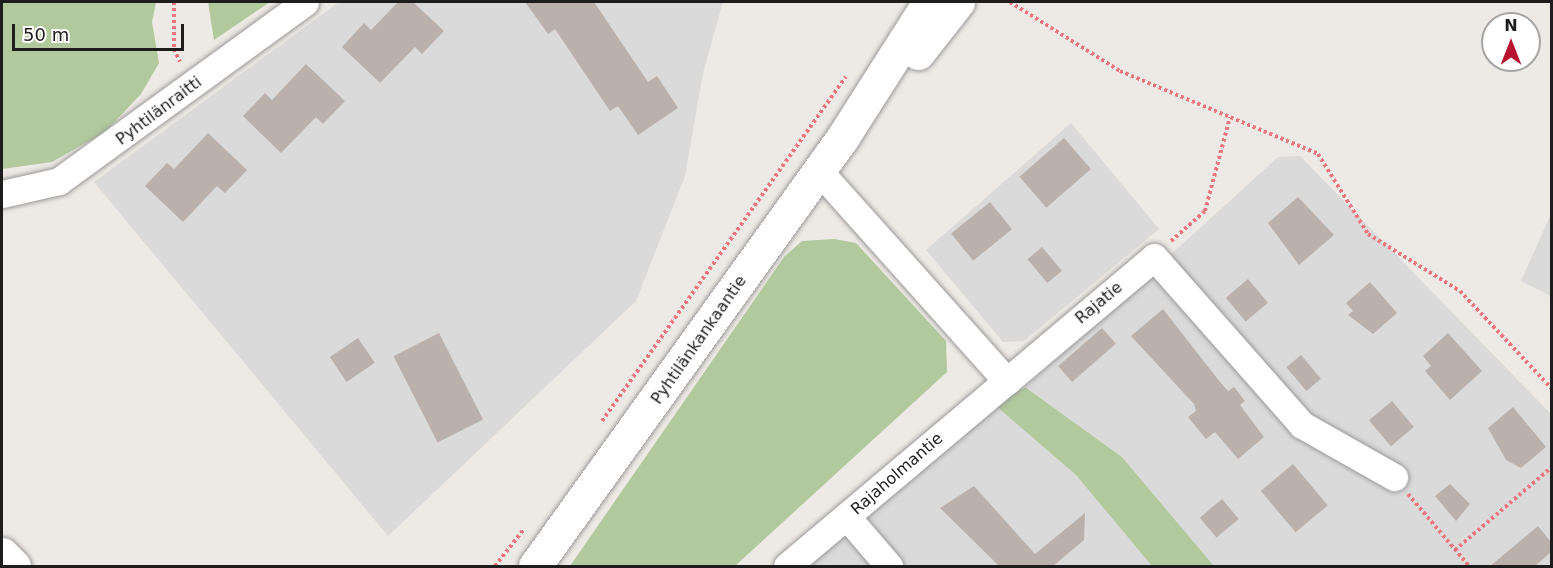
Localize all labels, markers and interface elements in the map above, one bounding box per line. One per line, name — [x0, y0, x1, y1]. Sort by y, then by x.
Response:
scale bar — [15, 12, 188, 50]
north arrow — [1481, 12, 1541, 72]
text: N — [1504, 16, 1518, 35]
text: 50 m — [23, 24, 69, 45]
street label: Pyhtilänraitti — [112, 73, 206, 149]
street label: Pyhtilänkankaantie — [647, 272, 751, 408]
street label: Rajatie — [1072, 278, 1126, 328]
street label: Rajaholmantie — [847, 429, 947, 519]

